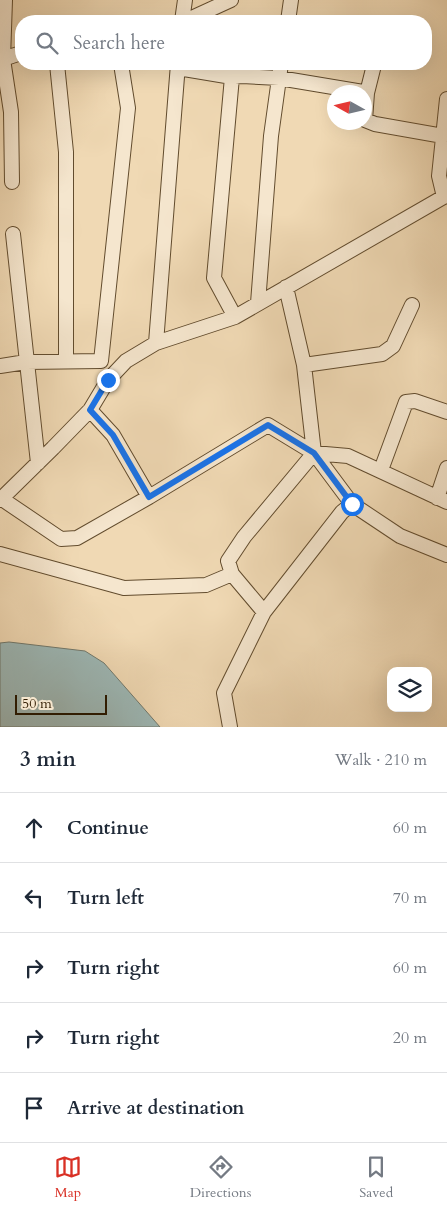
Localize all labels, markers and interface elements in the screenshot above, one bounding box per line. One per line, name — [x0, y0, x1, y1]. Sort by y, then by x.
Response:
search box — [15, 15, 432, 70]
icon: search — [33, 29, 61, 57]
text: Search here — [73, 30, 165, 56]
north arrow — [327, 85, 372, 130]
route end — [97, 369, 120, 392]
route start — [341, 493, 364, 516]
map controls — [387, 667, 432, 712]
button: layers — [387, 667, 432, 712]
scale bar — [15, 692, 108, 715]
text: 50 m — [22, 694, 52, 713]
text: 3 min — [20, 745, 76, 774]
text: Walk · 210 m — [335, 749, 427, 771]
icon: ahead — [20, 814, 48, 842]
text: Continue — [67, 815, 149, 841]
text: 60 m — [393, 817, 427, 839]
icon: left — [20, 884, 48, 912]
text: Turn left — [67, 885, 144, 911]
text: 70 m — [393, 887, 427, 909]
icon: right — [20, 954, 48, 982]
text: Turn right — [67, 955, 159, 981]
text: 60 m — [393, 957, 427, 979]
icon: right — [20, 1024, 48, 1052]
text: Turn right — [67, 1025, 159, 1051]
text: 20 m — [393, 1027, 427, 1049]
icon: arrive — [20, 1094, 48, 1122]
text: Arrive at destination — [67, 1095, 244, 1121]
tab: Map — [54, 1153, 82, 1202]
tab: Directions — [190, 1153, 251, 1202]
tab: Saved — [359, 1153, 393, 1202]

